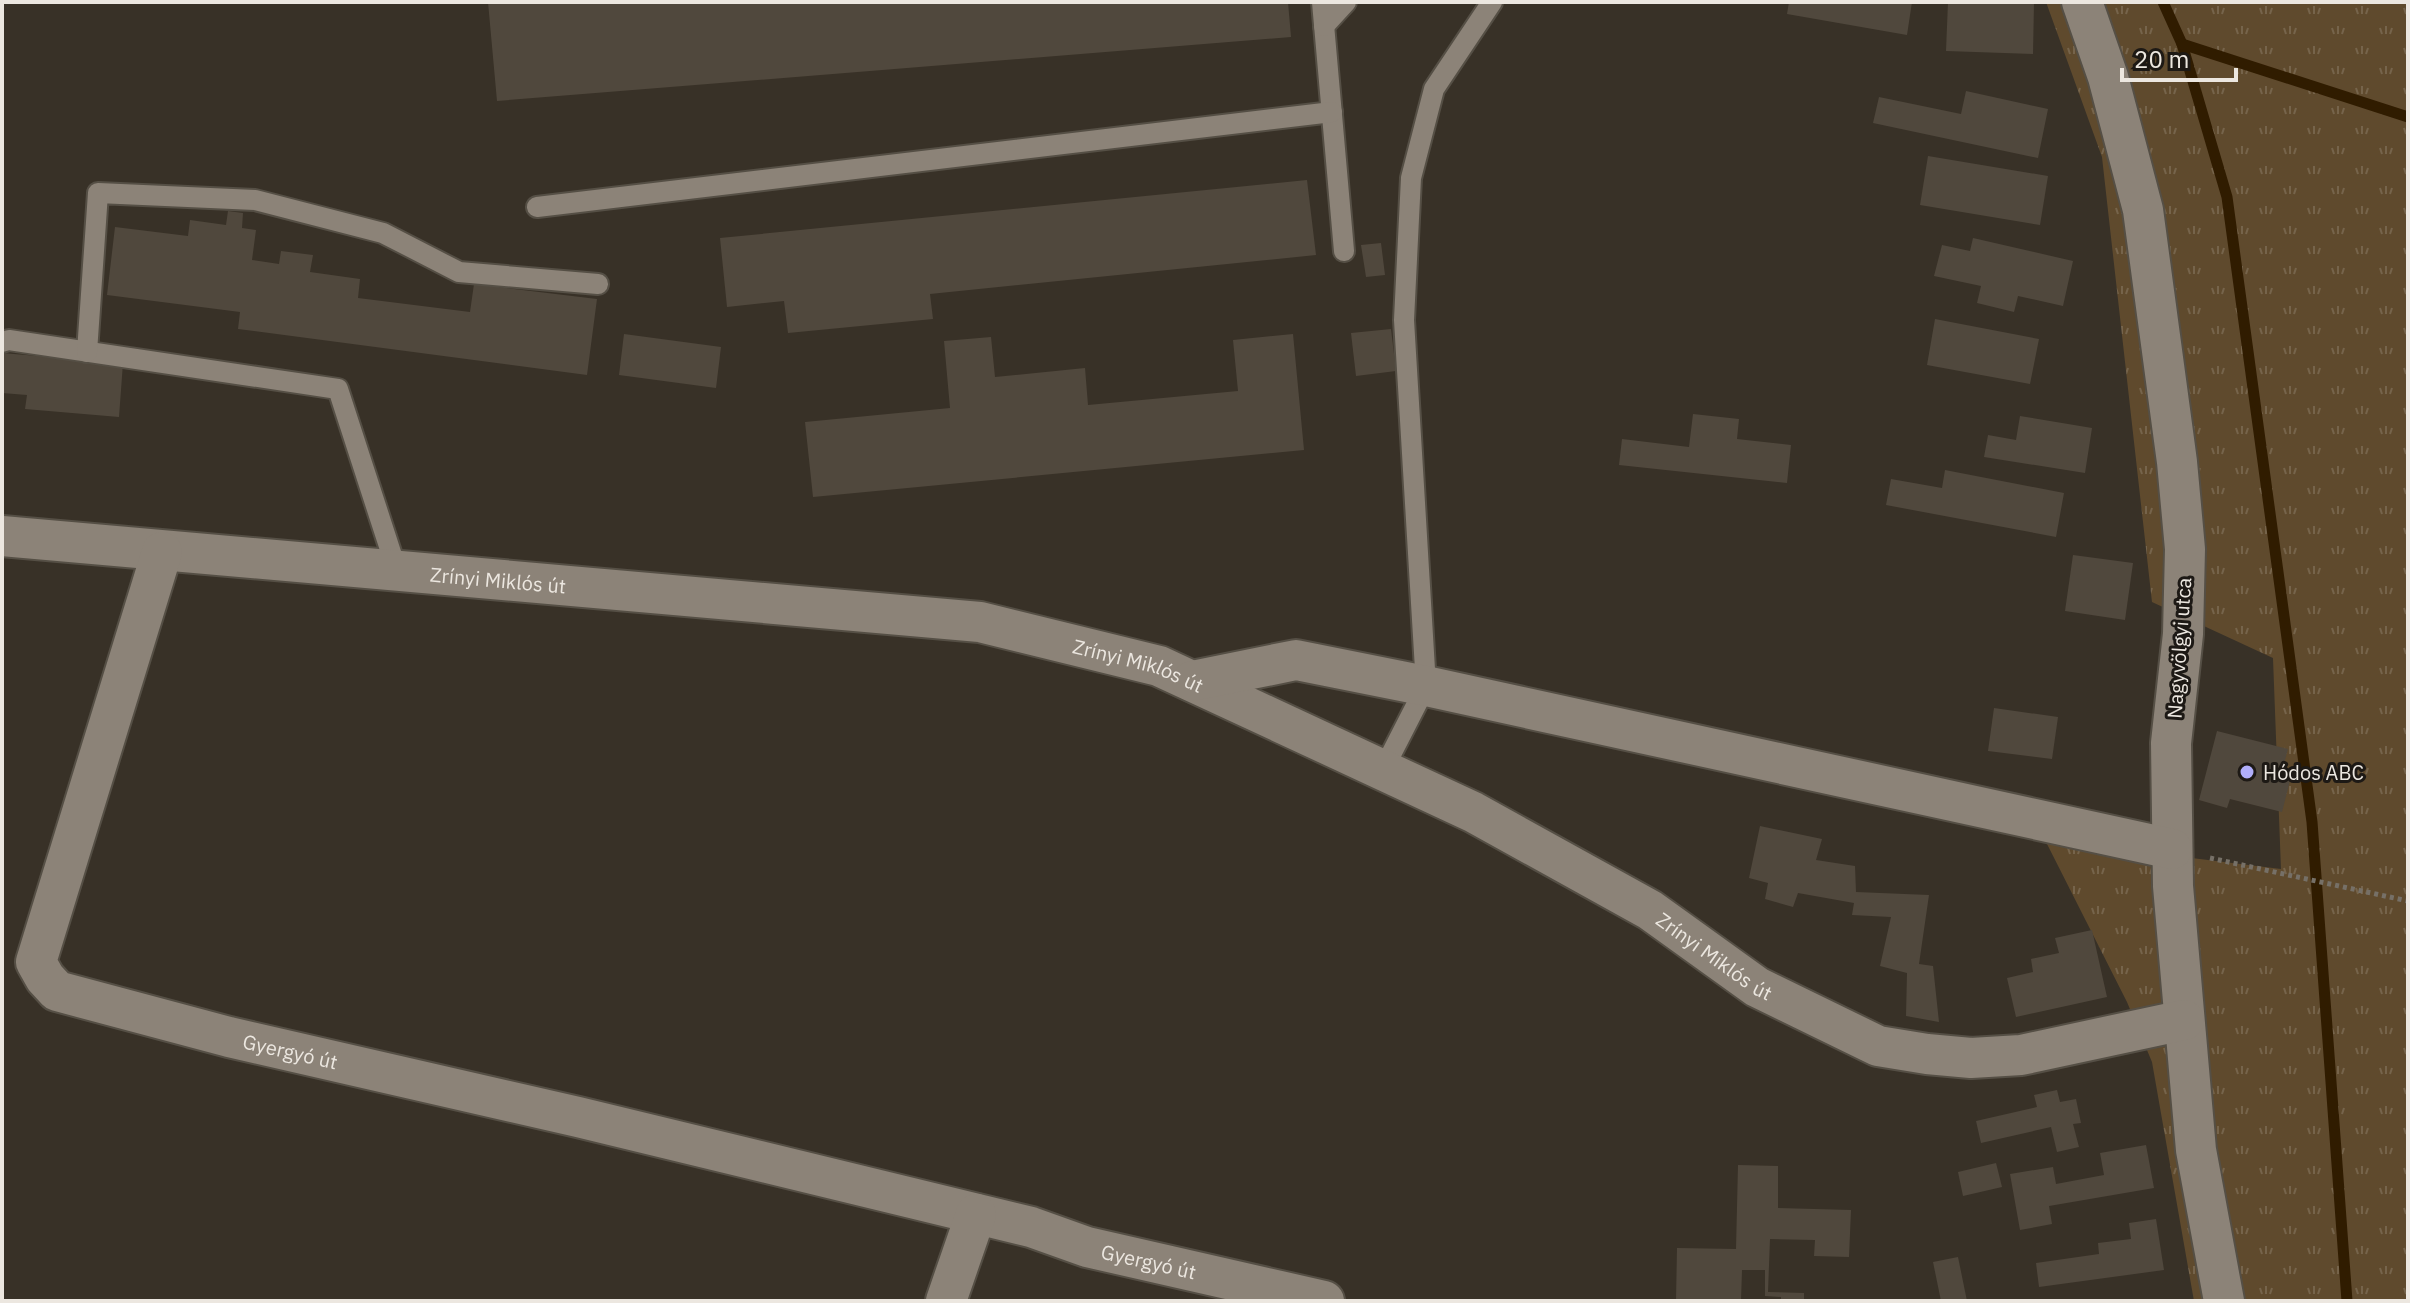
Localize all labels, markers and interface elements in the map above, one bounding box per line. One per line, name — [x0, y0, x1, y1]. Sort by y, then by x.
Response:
scale bar — [2122, 32, 2236, 82]
text: 20 m — [2134, 43, 2189, 75]
street label: Zrínyi Miklós út — [429, 560, 567, 599]
street label: Nagyvölgyi utca — [2161, 576, 2197, 719]
street label: Zrínyi Miklós út — [1070, 632, 1208, 698]
place label: Hódos ABC — [2263, 759, 2364, 786]
marker: Hódos ABC — [2238, 763, 2256, 781]
street label: Zrínyi Miklós út — [1651, 906, 1777, 1006]
street label: Gyergyó út — [240, 1027, 340, 1075]
street label: Gyergyó út — [1099, 1237, 1199, 1285]

